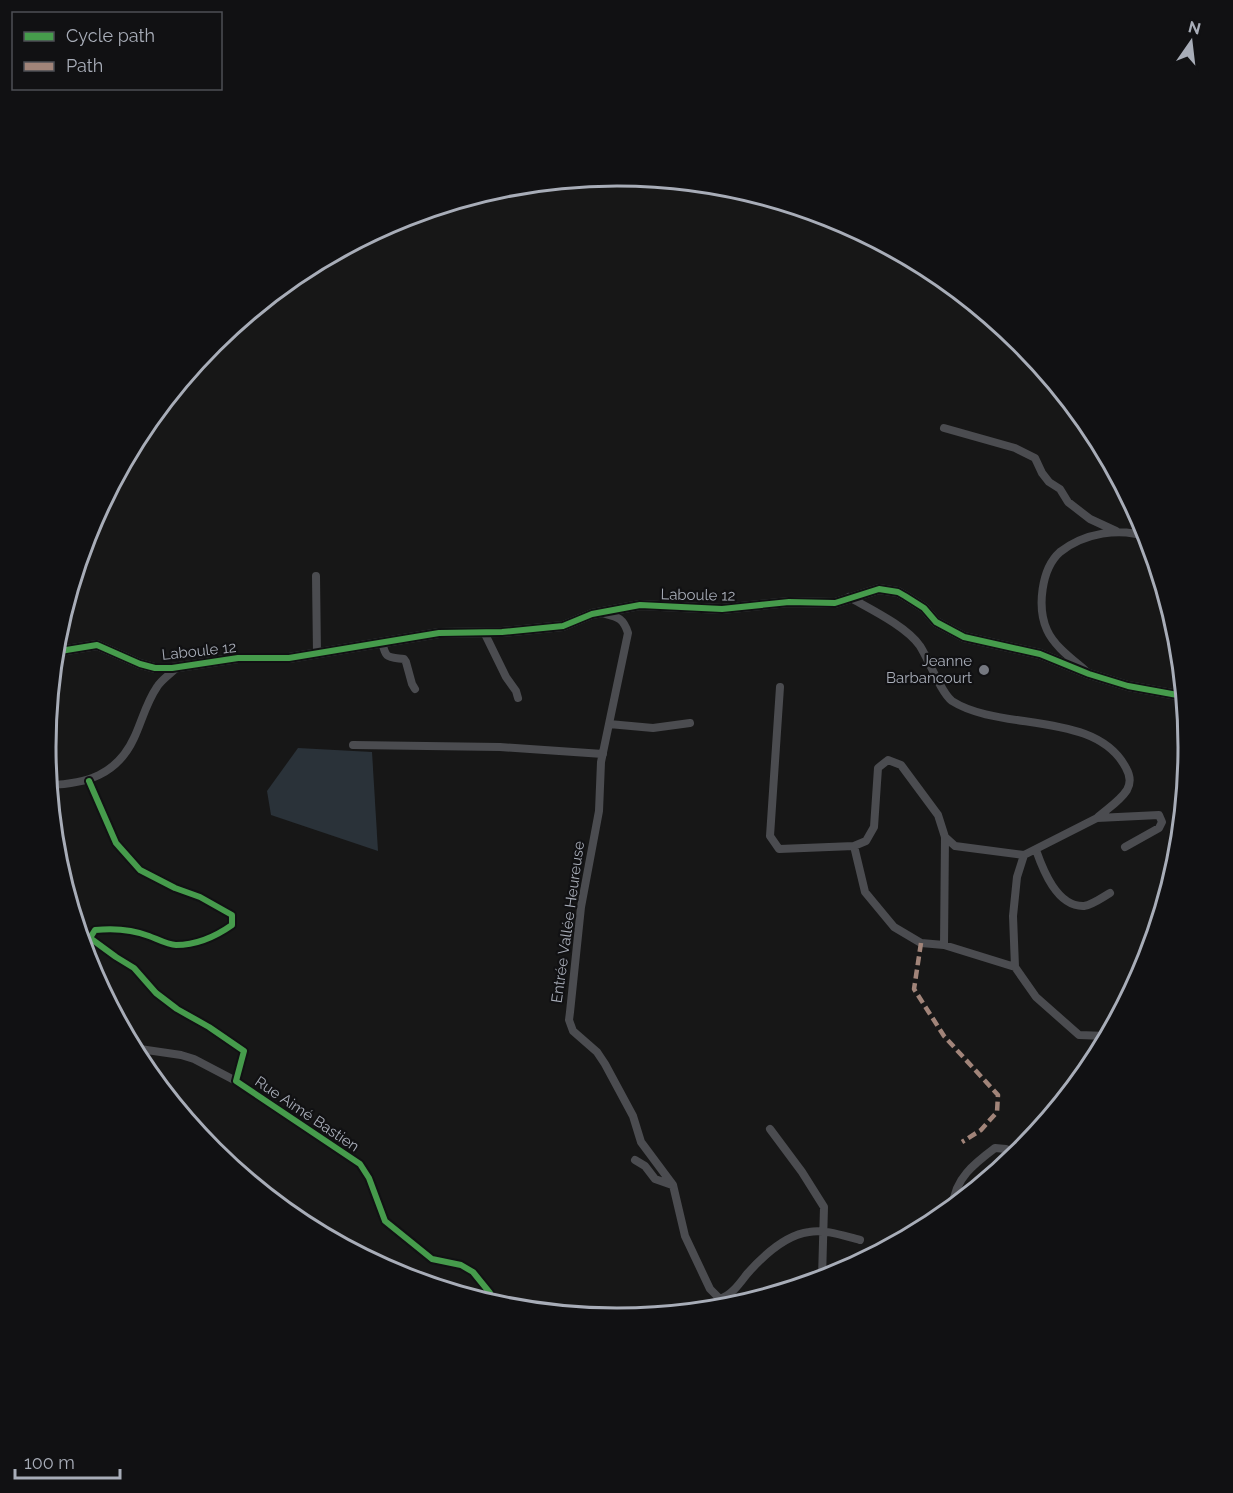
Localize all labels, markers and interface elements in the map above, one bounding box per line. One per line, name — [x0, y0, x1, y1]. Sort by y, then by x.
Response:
legend — [12, 12, 222, 90]
north arrow — [1161, 12, 1221, 72]
text: N — [1186, 17, 1203, 39]
text: Cycle path — [66, 25, 155, 46]
text: Path — [66, 55, 103, 76]
street label: Laboule 12 — [660, 585, 736, 605]
street label: Laboule 12 — [161, 638, 237, 664]
place label: Jeanne Barbancourt — [886, 652, 972, 687]
marker: Jeanne Barbancourt — [977, 663, 991, 677]
street label: Entrée Vallée Heureuse — [548, 840, 588, 1004]
street label: Rue Aimé Bastien — [251, 1072, 363, 1156]
scale bar — [15, 1442, 120, 1480]
text: 100 m — [24, 1452, 75, 1473]

